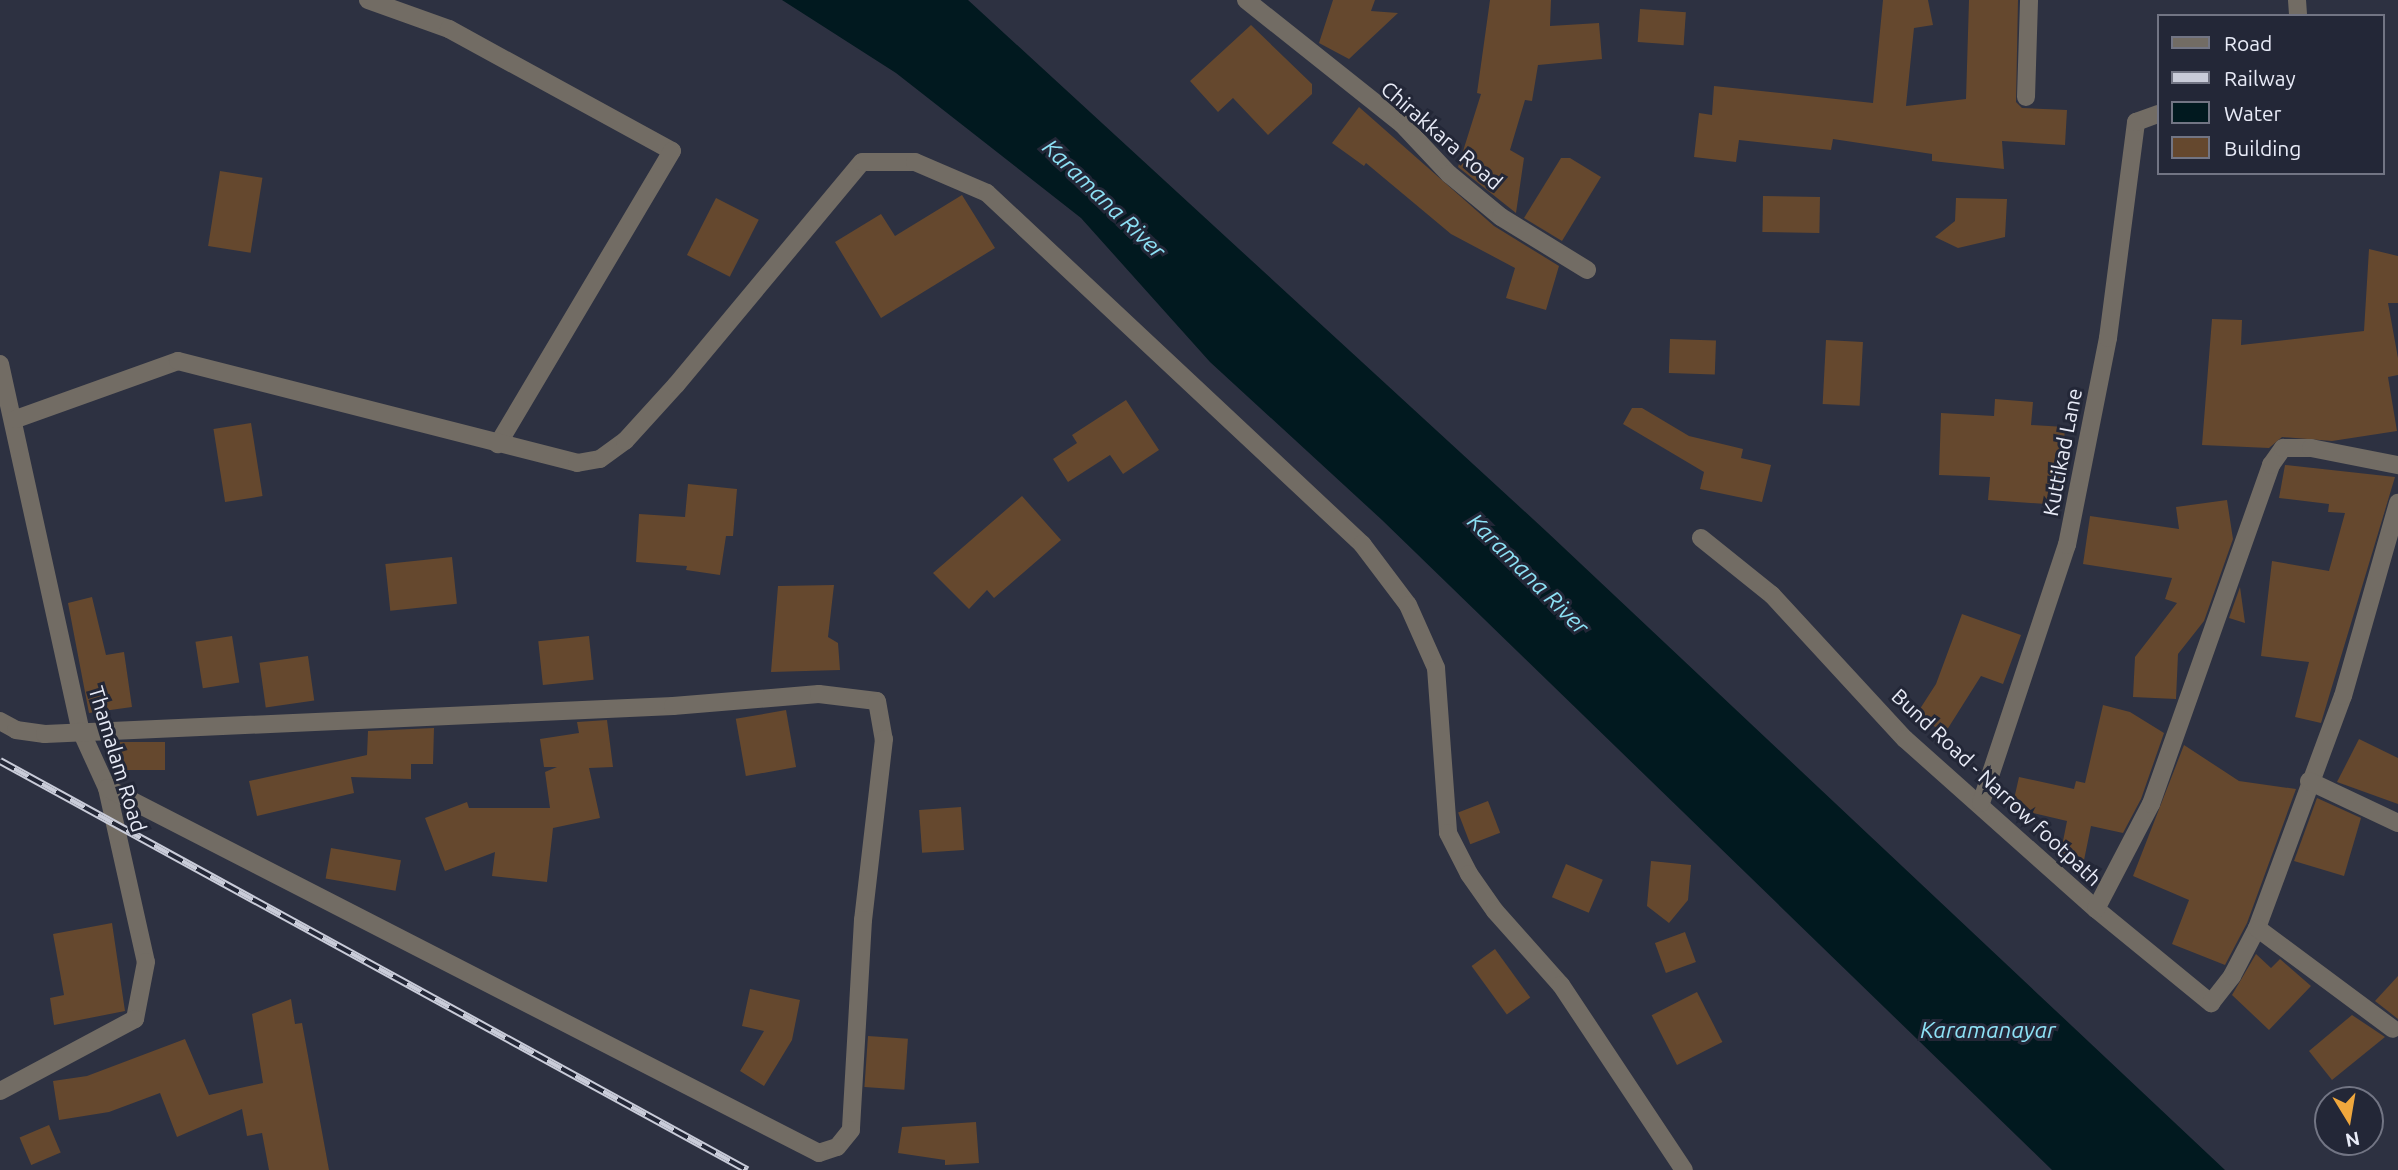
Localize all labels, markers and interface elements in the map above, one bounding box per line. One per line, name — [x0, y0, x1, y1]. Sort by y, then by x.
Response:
legend — [2156, 14, 2384, 175]
text: Road — [2224, 31, 2272, 55]
text: Railway — [2224, 66, 2296, 90]
street label: Chirakkara Road — [1376, 75, 1508, 195]
text: Water — [2224, 101, 2282, 125]
water label: Karamana River — [1037, 133, 1171, 265]
text: Building — [2224, 136, 2301, 160]
street label: Kuttikad Lane — [2037, 386, 2087, 518]
water label: Karamana River — [1462, 508, 1594, 640]
street label: Thamalam Road — [84, 683, 152, 835]
street label: Bund Road - Narrow footpath — [1887, 683, 2107, 891]
water label: Karamanayar — [1920, 1016, 2056, 1044]
north arrow — [2314, 1086, 2384, 1156]
text: N — [2344, 1127, 2362, 1152]

